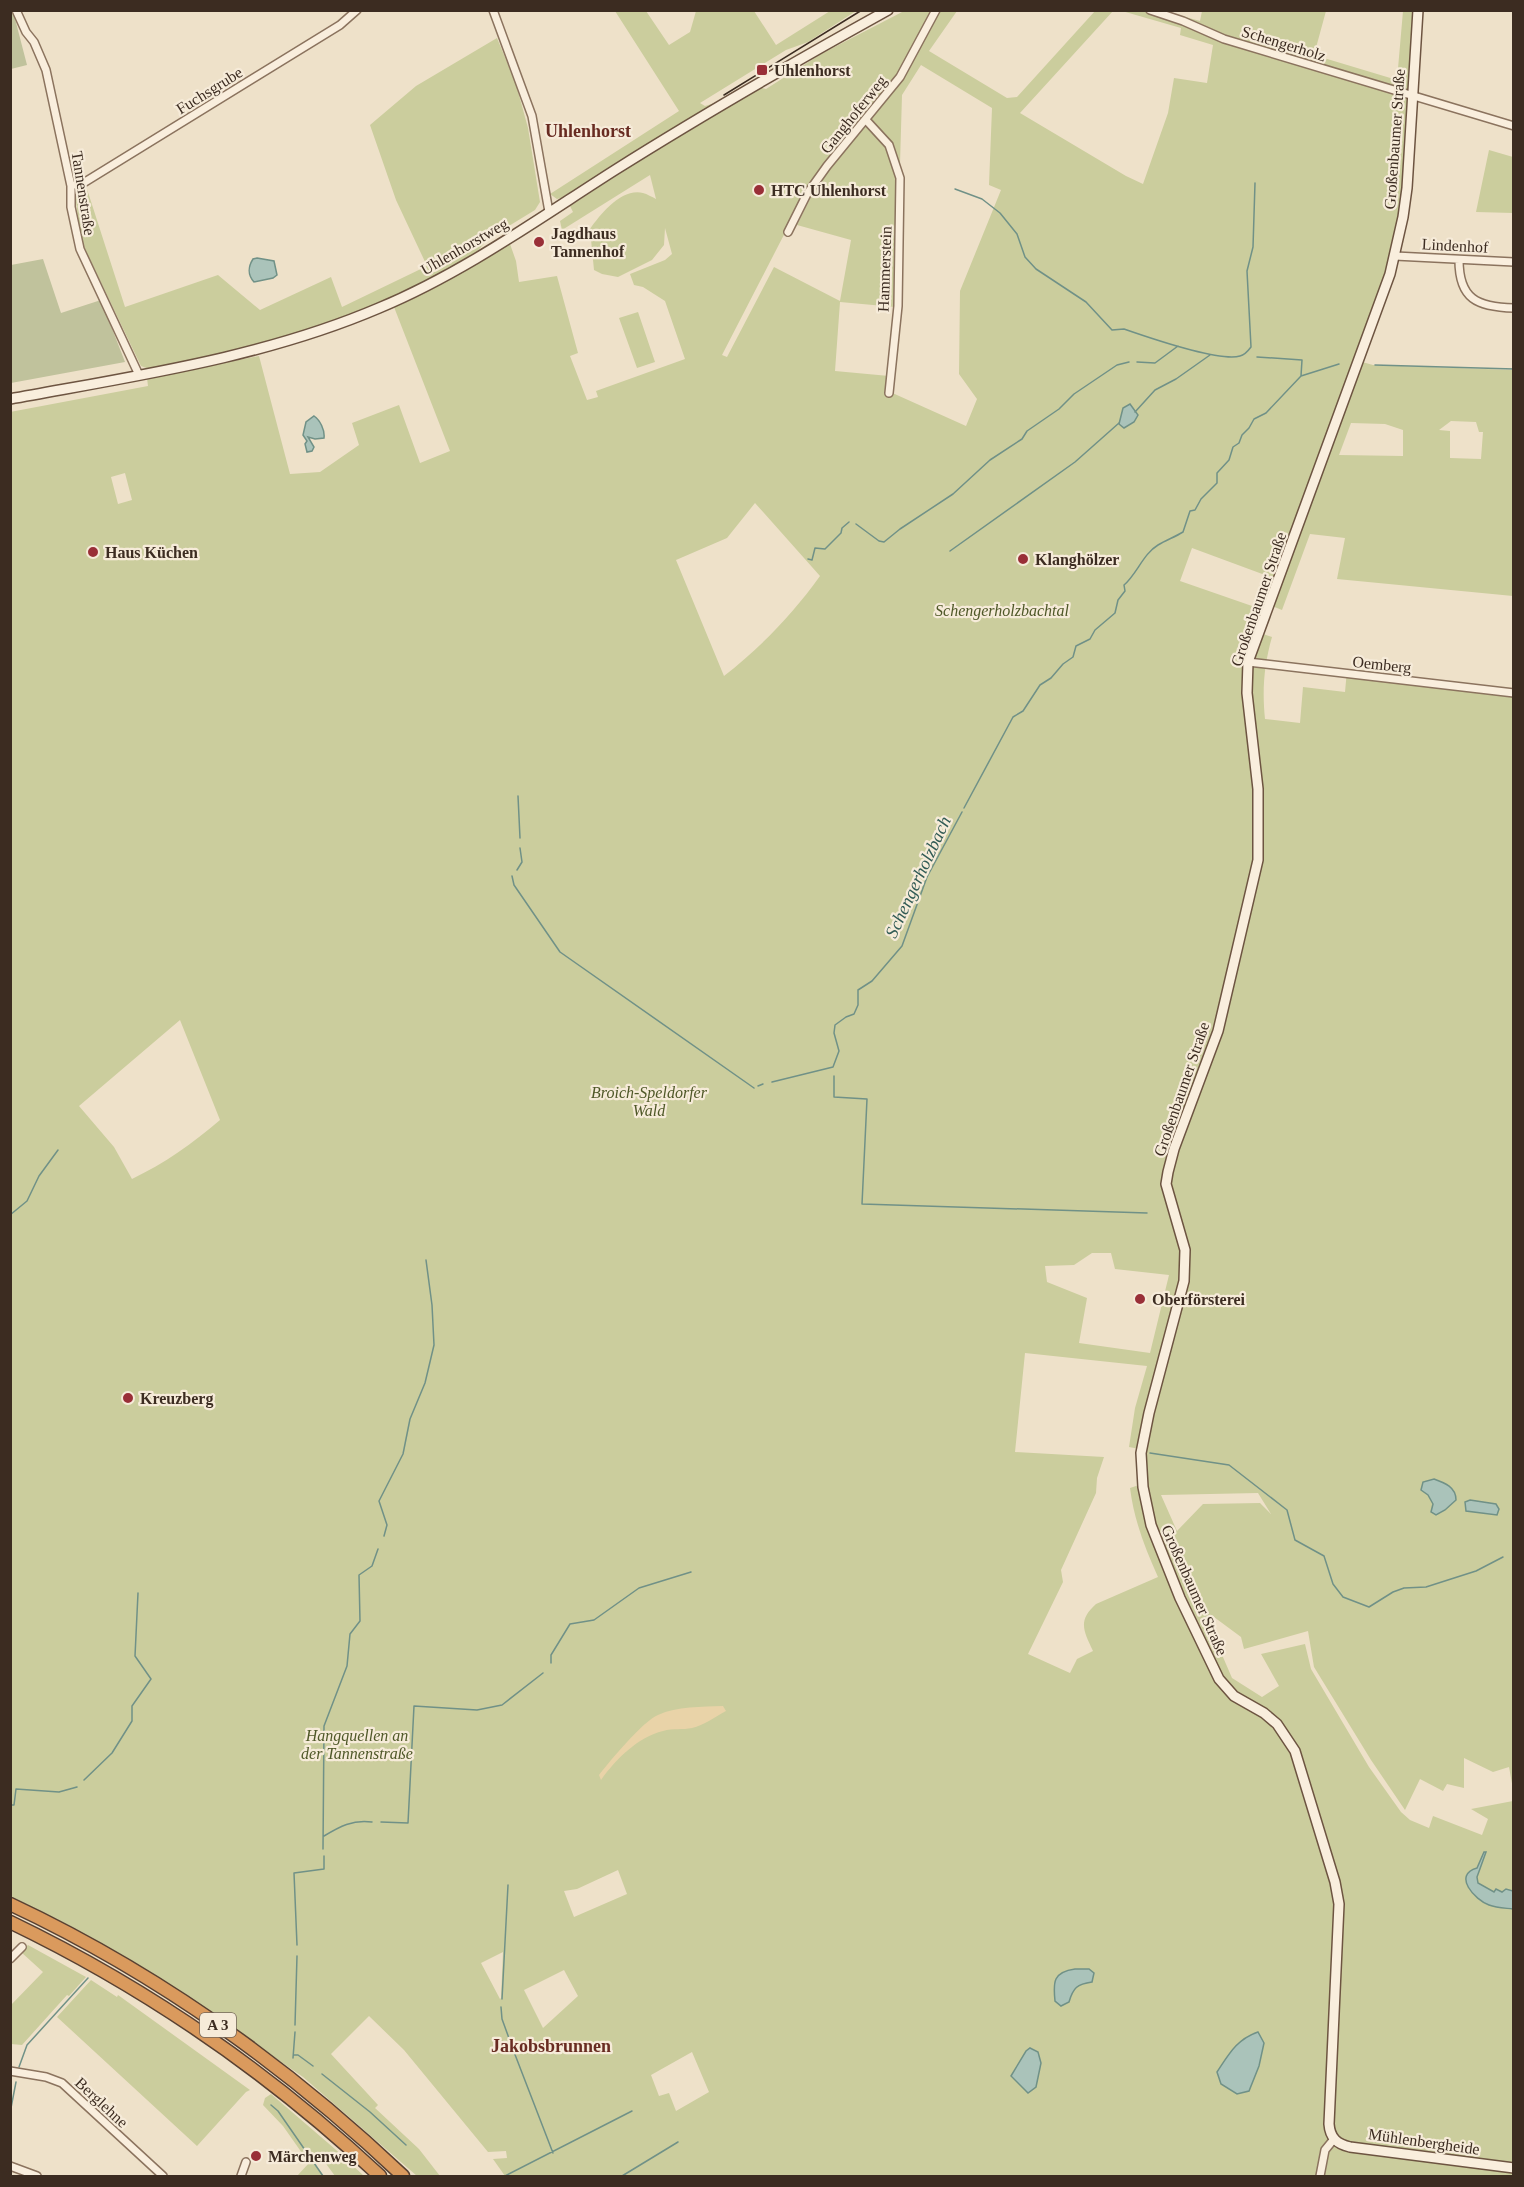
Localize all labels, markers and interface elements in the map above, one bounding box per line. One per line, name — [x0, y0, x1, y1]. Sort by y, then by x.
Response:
street label: Schengerholz — [1239, 23, 1328, 65]
place label: Uhlenhorst — [774, 62, 851, 79]
street label: Fuchsgrube — [173, 63, 246, 118]
marker: Uhlenhorst — [755, 63, 769, 77]
street label: Großenbaumer Straße — [1381, 68, 1408, 210]
street label: Ganghoferweg — [817, 72, 891, 157]
district label: Uhlenhorst — [545, 121, 631, 141]
street label: Tannenstraße — [68, 150, 99, 236]
place label: HTC Uhlenhorst — [771, 182, 887, 199]
marker: HTC Uhlenhorst — [752, 183, 766, 197]
street label: Uhlenhorstweg — [418, 215, 511, 279]
place label: Jagdhaus Tannenhof — [551, 225, 625, 260]
street label: Hammerstein — [875, 226, 894, 312]
marker: Jagdhaus Tannenhof — [532, 235, 546, 249]
street label: Lindenhof — [1421, 235, 1489, 256]
street label: Großenbaumer Straße — [1228, 530, 1289, 669]
place label: Haus Küchen — [105, 544, 198, 561]
marker: Haus Küchen — [86, 545, 100, 559]
place label: Klanghölzer — [1035, 551, 1119, 569]
marker: Klanghölzer — [1016, 552, 1030, 566]
park label: Schengerholzbachtal — [935, 602, 1070, 620]
street label: Oemberg — [1351, 653, 1412, 677]
water label: Schengerholzbach — [881, 813, 955, 941]
street label: Großenbaumer Straße — [1151, 1020, 1212, 1159]
park label: Broich-Speldorfer Wald — [591, 1084, 708, 1119]
place label: Oberförsterei — [1152, 1291, 1246, 1308]
marker: Oberförsterei — [1133, 1292, 1147, 1306]
place label: Kreuzberg — [140, 1390, 213, 1408]
marker: Kreuzberg — [121, 1391, 135, 1405]
street label: Großenbaumer Straße — [1158, 1522, 1231, 1658]
park label: Hangquellen an der Tannenstraße — [301, 1727, 413, 1762]
road number: A 3 — [200, 2013, 236, 2037]
district label: Jakobsbrunnen — [491, 2036, 611, 2056]
street label: Berglehne — [71, 2074, 131, 2132]
street label: Mühlenbergheide — [1367, 2125, 1481, 2159]
place label: Märchenweg — [268, 2148, 357, 2166]
marker: Märchenweg — [249, 2149, 263, 2163]

